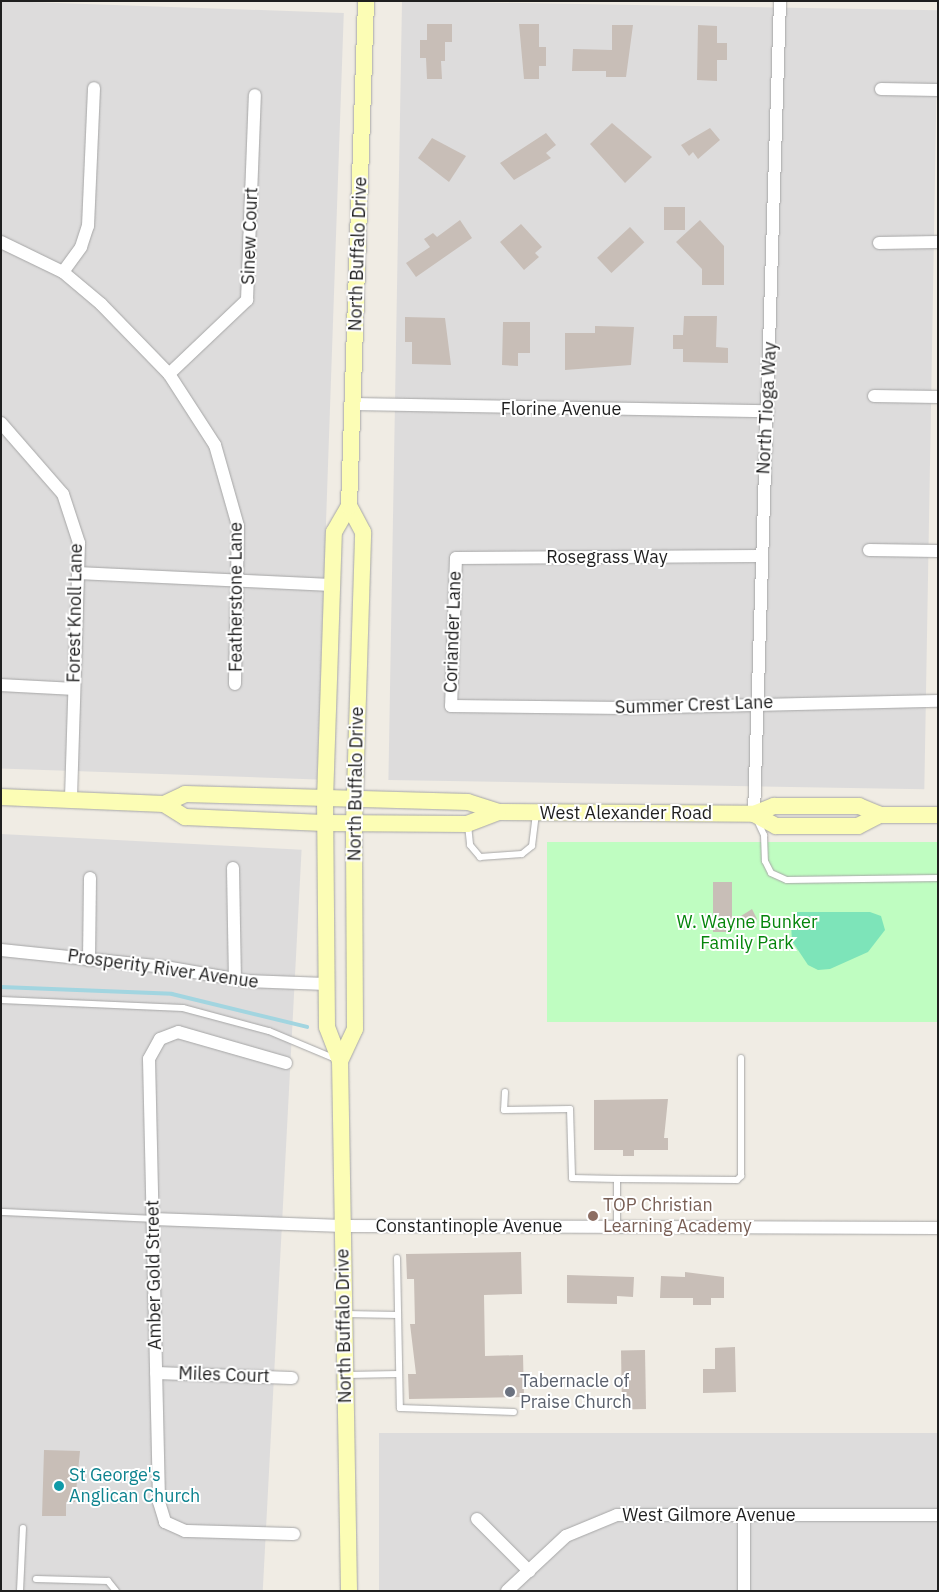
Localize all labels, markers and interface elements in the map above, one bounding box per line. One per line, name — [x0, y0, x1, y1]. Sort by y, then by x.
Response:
street label: North Buffalo Drive — [345, 176, 371, 332]
street label: Sinew Court — [238, 187, 262, 285]
street label: North Tioga Way — [753, 341, 781, 475]
street label: Florine Avenue — [501, 398, 621, 420]
street label: Featherstone Lane — [225, 522, 247, 672]
street label: Forest Knoll Lane — [63, 543, 87, 683]
street label: Rosegrass Way — [546, 546, 668, 568]
street label: Coriander Lane — [440, 571, 466, 693]
street label: Summer Crest Lane — [614, 691, 774, 719]
street label: North Buffalo Drive — [344, 707, 368, 861]
street label: West Alexander Road — [540, 802, 712, 824]
park label: W. Wayne Bunker Family Park — [676, 912, 818, 954]
street label: Prosperity River Avenue — [66, 945, 260, 993]
place label: TOP Christian Learning Academy — [603, 1195, 752, 1238]
street label: Amber Gold Street — [142, 1200, 166, 1350]
marker: TOP Christian Learning Academy — [587, 1210, 599, 1222]
street label: Constantinople Avenue — [376, 1215, 562, 1237]
street label: North Buffalo Drive — [332, 1249, 356, 1403]
street label: Miles Court — [178, 1363, 270, 1387]
place label: Tabernacle of Praise Church — [520, 1371, 632, 1414]
marker: Tabernacle of Praise Church — [504, 1386, 516, 1398]
place label: St George's Anglican Church — [69, 1465, 200, 1508]
marker: St George's Anglican Church — [53, 1480, 65, 1492]
street label: West Gilmore Avenue — [622, 1504, 796, 1526]

